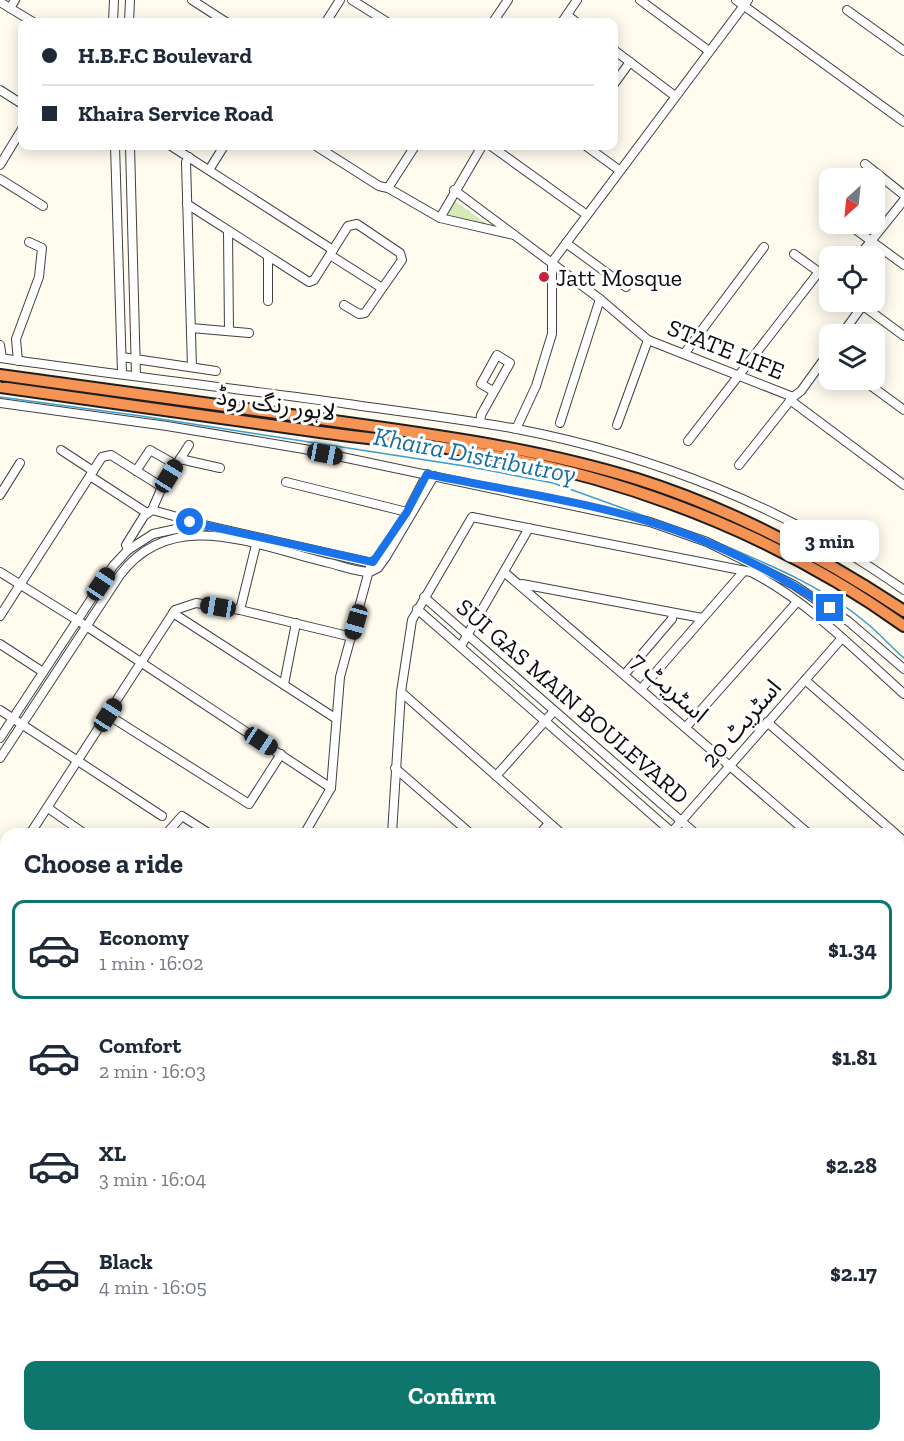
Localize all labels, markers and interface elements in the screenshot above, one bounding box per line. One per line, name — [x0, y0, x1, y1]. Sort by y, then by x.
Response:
text: H.B.F.C Boulevard — [78, 42, 252, 69]
text: Khaira Service Road — [78, 100, 273, 127]
north arrow — [819, 168, 885, 234]
map controls — [819, 168, 885, 390]
button: locate — [819, 246, 885, 312]
place label: Jatt Mosque — [556, 263, 682, 292]
marker: Jatt Mosque — [537, 270, 551, 284]
street label: STATE LIFE — [663, 312, 789, 386]
button: layers — [819, 324, 885, 390]
street label: لاہور رنگ روڈ — [214, 381, 338, 427]
water label: Khaira Distributroy — [371, 420, 579, 490]
car — [306, 442, 344, 466]
car — [152, 456, 186, 496]
route start — [176, 508, 203, 535]
callout: 3 min — [780, 521, 880, 563]
text: 3 min — [805, 529, 854, 553]
car — [83, 564, 119, 604]
street label: SUI GAS MAIN BOULEVARD — [451, 592, 695, 810]
route end — [816, 594, 843, 621]
car — [199, 595, 237, 619]
car — [342, 602, 370, 642]
street label: اسٹریٹ 7 — [626, 646, 714, 728]
street label: اسٹریٹ 20 — [695, 673, 787, 773]
car — [91, 695, 125, 735]
car — [241, 724, 281, 758]
text: Choose a ride — [24, 848, 183, 880]
icon: car — [27, 923, 81, 977]
text: Economy — [99, 924, 189, 951]
text: $1.34 — [828, 936, 877, 963]
text: 1 min · 16:02 — [99, 951, 204, 975]
icon: car — [27, 1031, 81, 1085]
text: Comfort — [99, 1032, 181, 1059]
text: $1.81 — [832, 1044, 877, 1071]
text: 2 min · 16:03 — [99, 1059, 206, 1083]
icon: car — [27, 1139, 81, 1193]
text: XL — [99, 1140, 126, 1167]
text: $2.28 — [826, 1152, 877, 1179]
text: 3 min · 16:04 — [99, 1167, 206, 1191]
icon: car — [27, 1247, 81, 1301]
text: Black — [99, 1248, 153, 1275]
text: $2.17 — [830, 1260, 877, 1287]
text: 4 min · 16:05 — [99, 1275, 207, 1299]
button: Confirm — [24, 1361, 880, 1430]

